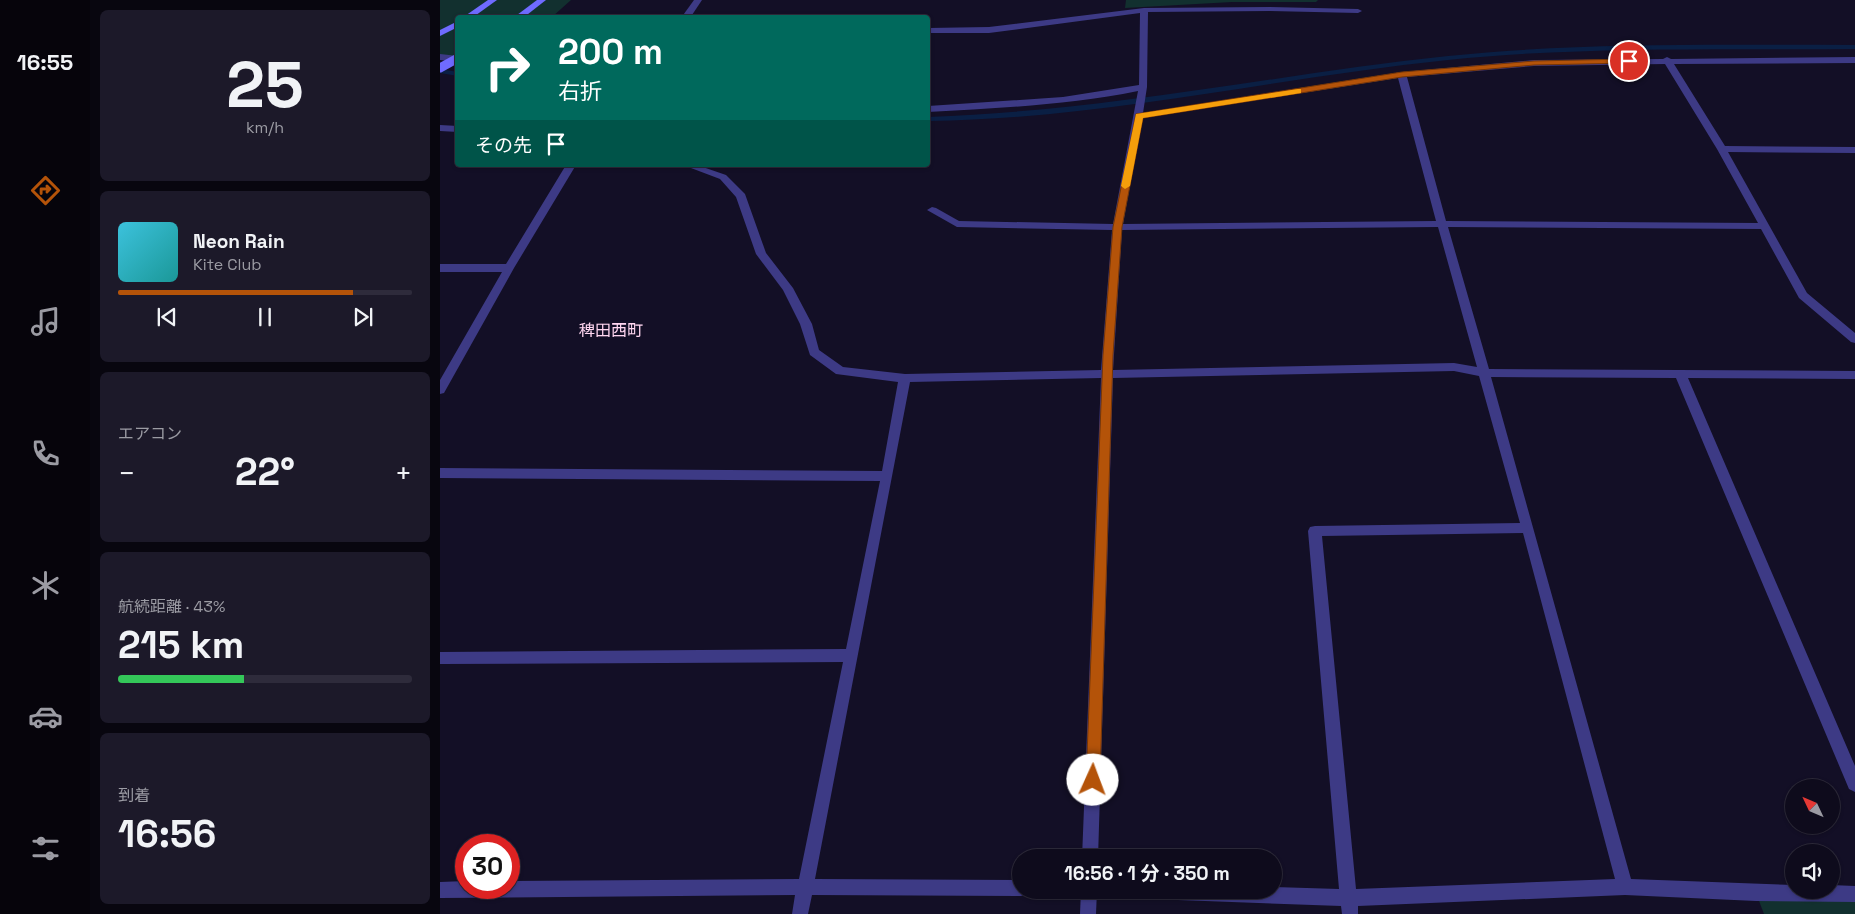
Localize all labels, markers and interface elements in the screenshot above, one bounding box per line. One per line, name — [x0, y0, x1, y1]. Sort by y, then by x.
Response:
text: 200 m — [558, 30, 663, 74]
icon: right — [475, 35, 540, 100]
pin — [1608, 40, 1650, 82]
text: 25 — [226, 43, 304, 126]
icon: arrive — [1615, 47, 1643, 75]
text: 16:55 — [17, 48, 73, 76]
text: 右折 — [558, 77, 602, 105]
text: km/h — [246, 117, 284, 138]
icon: arrive — [542, 130, 570, 158]
text: その先 — [475, 133, 532, 158]
icon: directions — [28, 173, 63, 208]
text: Neon Rain — [193, 229, 285, 254]
text: Kite Club — [193, 254, 262, 275]
icon: previous — [153, 303, 181, 331]
icon: pause — [251, 303, 279, 331]
icon: next — [349, 303, 377, 331]
icon: music — [28, 304, 63, 339]
district label: 稗田西町 — [579, 320, 643, 341]
text: エアコン — [118, 423, 182, 444]
icon: phone — [28, 436, 63, 471]
text: 22° — [235, 448, 295, 496]
text: − — [118, 455, 135, 491]
text: + — [395, 455, 412, 491]
icon: climate — [28, 568, 63, 603]
text: 航続距離 · 43% — [118, 596, 225, 617]
text: 215 km — [118, 621, 244, 669]
icon: car — [28, 699, 63, 734]
position arrow — [1066, 753, 1118, 805]
north arrow — [1785, 779, 1840, 834]
map controls — [1785, 779, 1840, 899]
text: 到着 — [118, 785, 150, 806]
text: 16:56 — [118, 810, 216, 858]
icon: filters — [28, 831, 63, 866]
speed limit sign: 30 — [455, 834, 520, 899]
button: sound — [1785, 844, 1840, 899]
text: 16:56 · 1 分 · 350 m — [1064, 861, 1230, 886]

